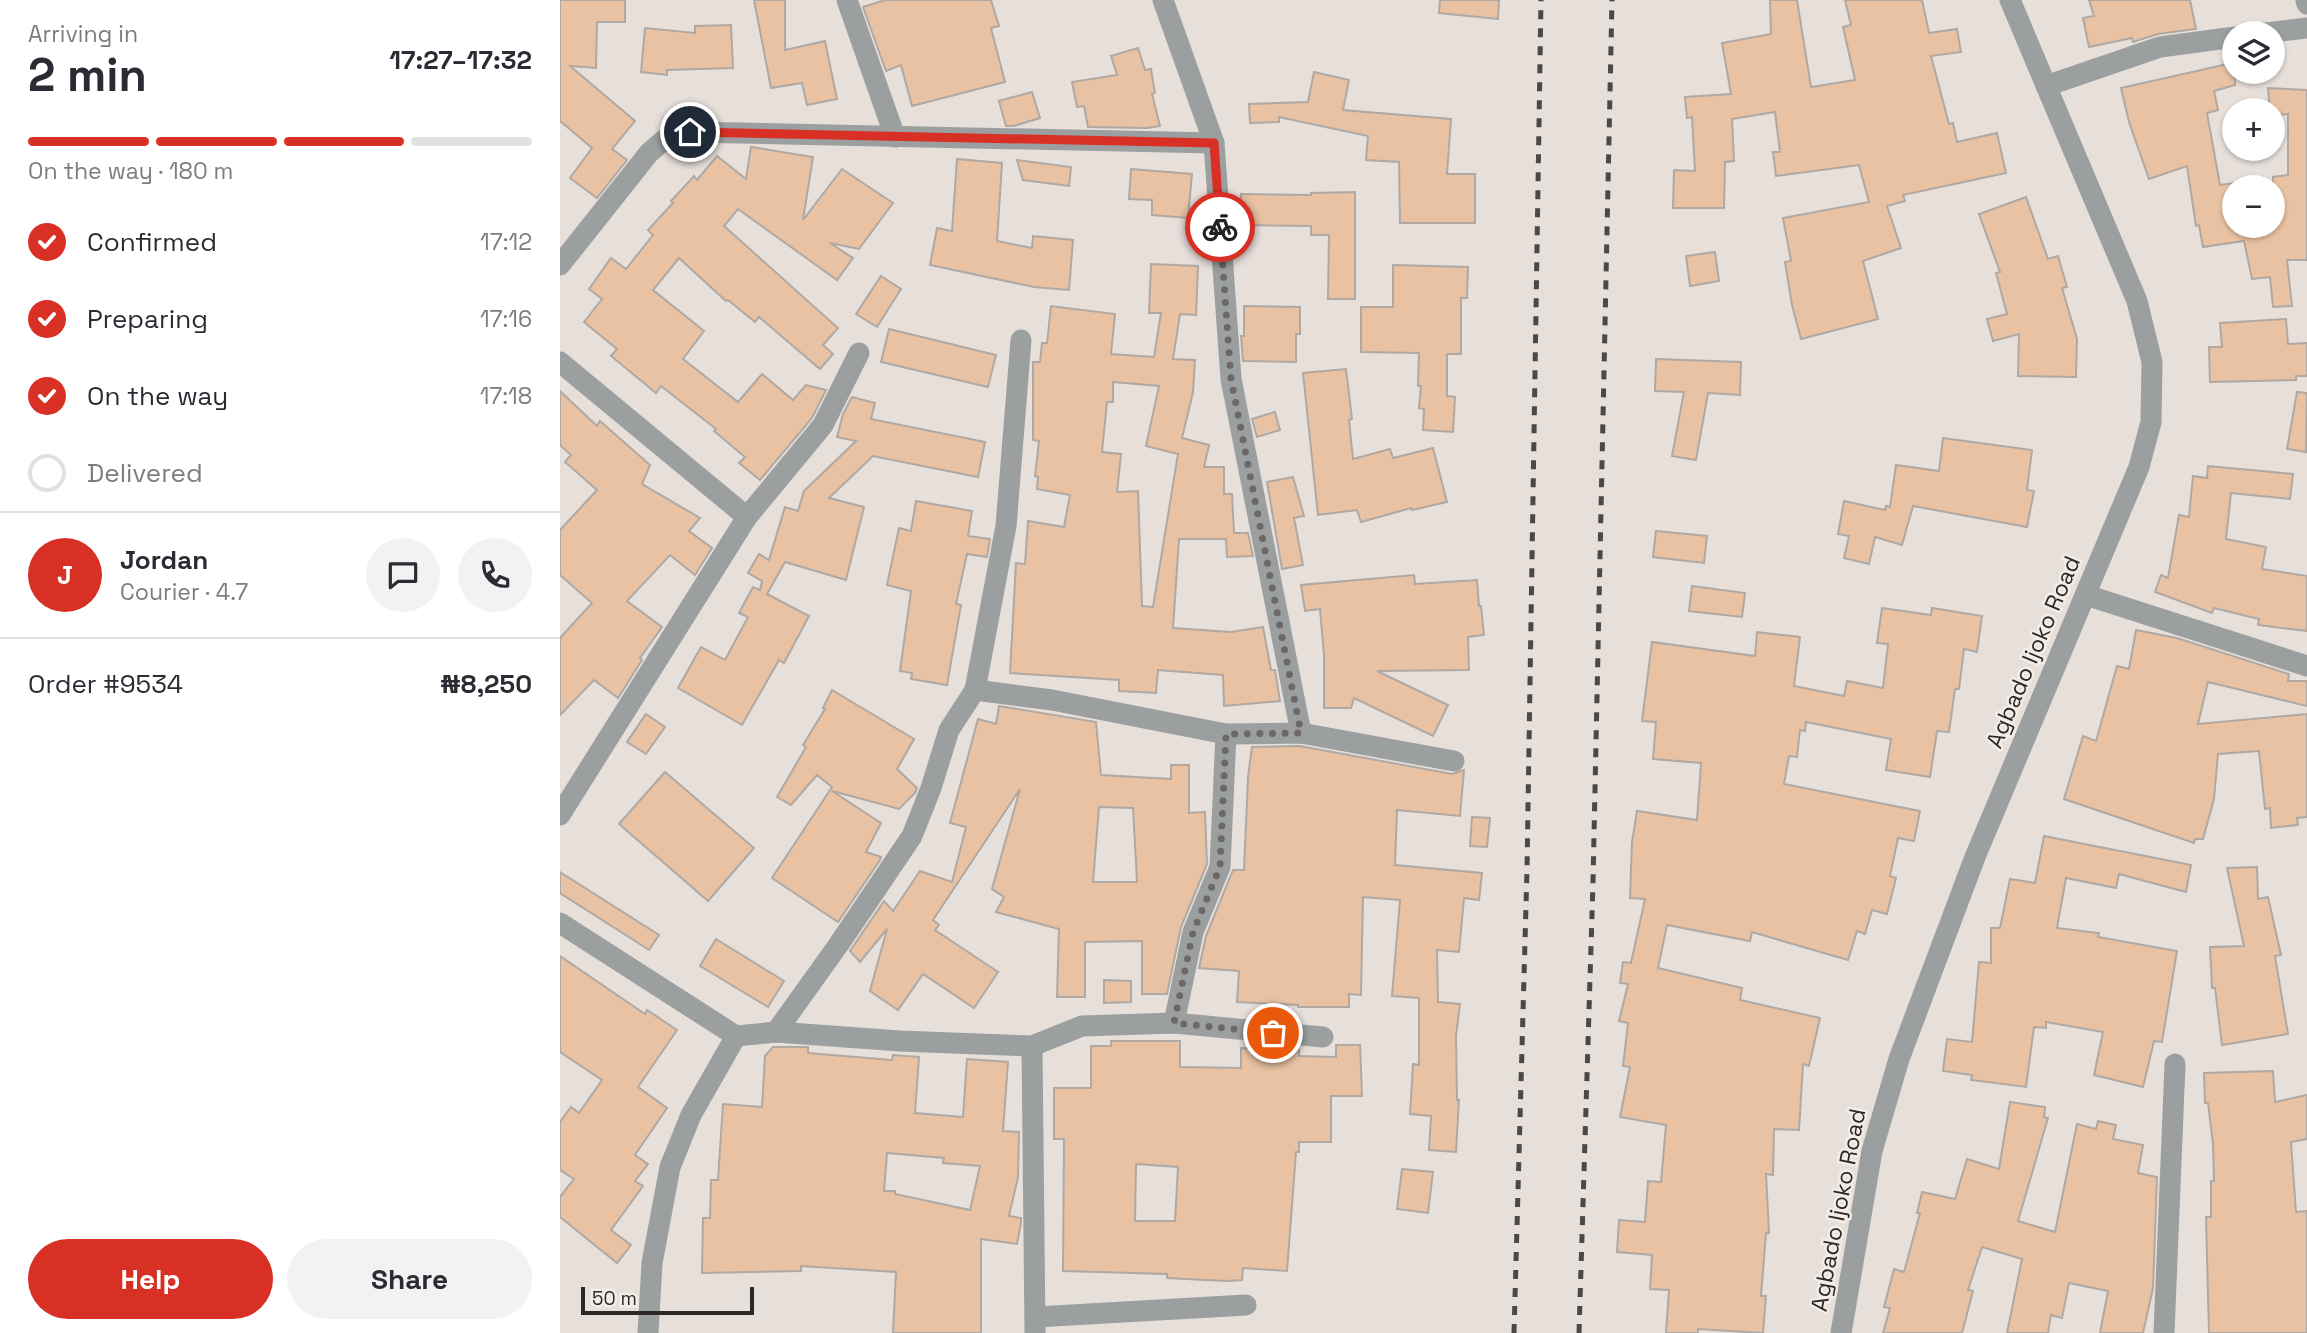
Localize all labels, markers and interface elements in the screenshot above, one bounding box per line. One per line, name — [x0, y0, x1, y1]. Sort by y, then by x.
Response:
text: Arriving in — [28, 19, 138, 49]
map controls — [2222, 21, 2285, 238]
button: layers — [2222, 21, 2285, 84]
text: 17:27–17:32 — [389, 43, 532, 77]
text: 2 min — [28, 46, 147, 104]
button: + — [2222, 98, 2285, 161]
pin — [660, 102, 720, 162]
icon: home — [671, 113, 709, 151]
text: On the way · 180 m — [28, 156, 233, 186]
button: − — [2222, 175, 2285, 238]
courier — [1185, 192, 1255, 262]
icon: bike — [1201, 208, 1239, 246]
icon: check — [28, 223, 66, 261]
text: Confirmed — [87, 225, 217, 259]
text: 17:12 — [480, 227, 532, 257]
icon: check — [28, 300, 66, 338]
text: Preparing — [87, 302, 208, 336]
text: 17:16 — [480, 304, 532, 334]
icon: check — [28, 377, 66, 415]
text: On the way — [87, 379, 228, 413]
text: 17:18 — [480, 381, 532, 411]
text: Delivered — [87, 456, 203, 490]
button: chat — [366, 538, 440, 612]
button: phone — [458, 538, 532, 612]
text: Jordan — [120, 543, 208, 577]
street label: Agbado Ijoko Road — [1979, 551, 2087, 753]
text: J — [57, 558, 73, 592]
text: Courier · 4.7 — [120, 577, 248, 607]
text: Order #9534 — [28, 667, 183, 701]
text: ₦8,250 — [440, 667, 532, 701]
pin — [1243, 1003, 1303, 1063]
icon: bag — [1254, 1014, 1292, 1052]
street label: Agbado Ijoko Road — [1804, 1106, 1872, 1314]
button: Help — [28, 1239, 273, 1319]
button: Share — [287, 1239, 532, 1319]
scale bar — [581, 1284, 754, 1316]
text: 50 m — [592, 1286, 637, 1311]

